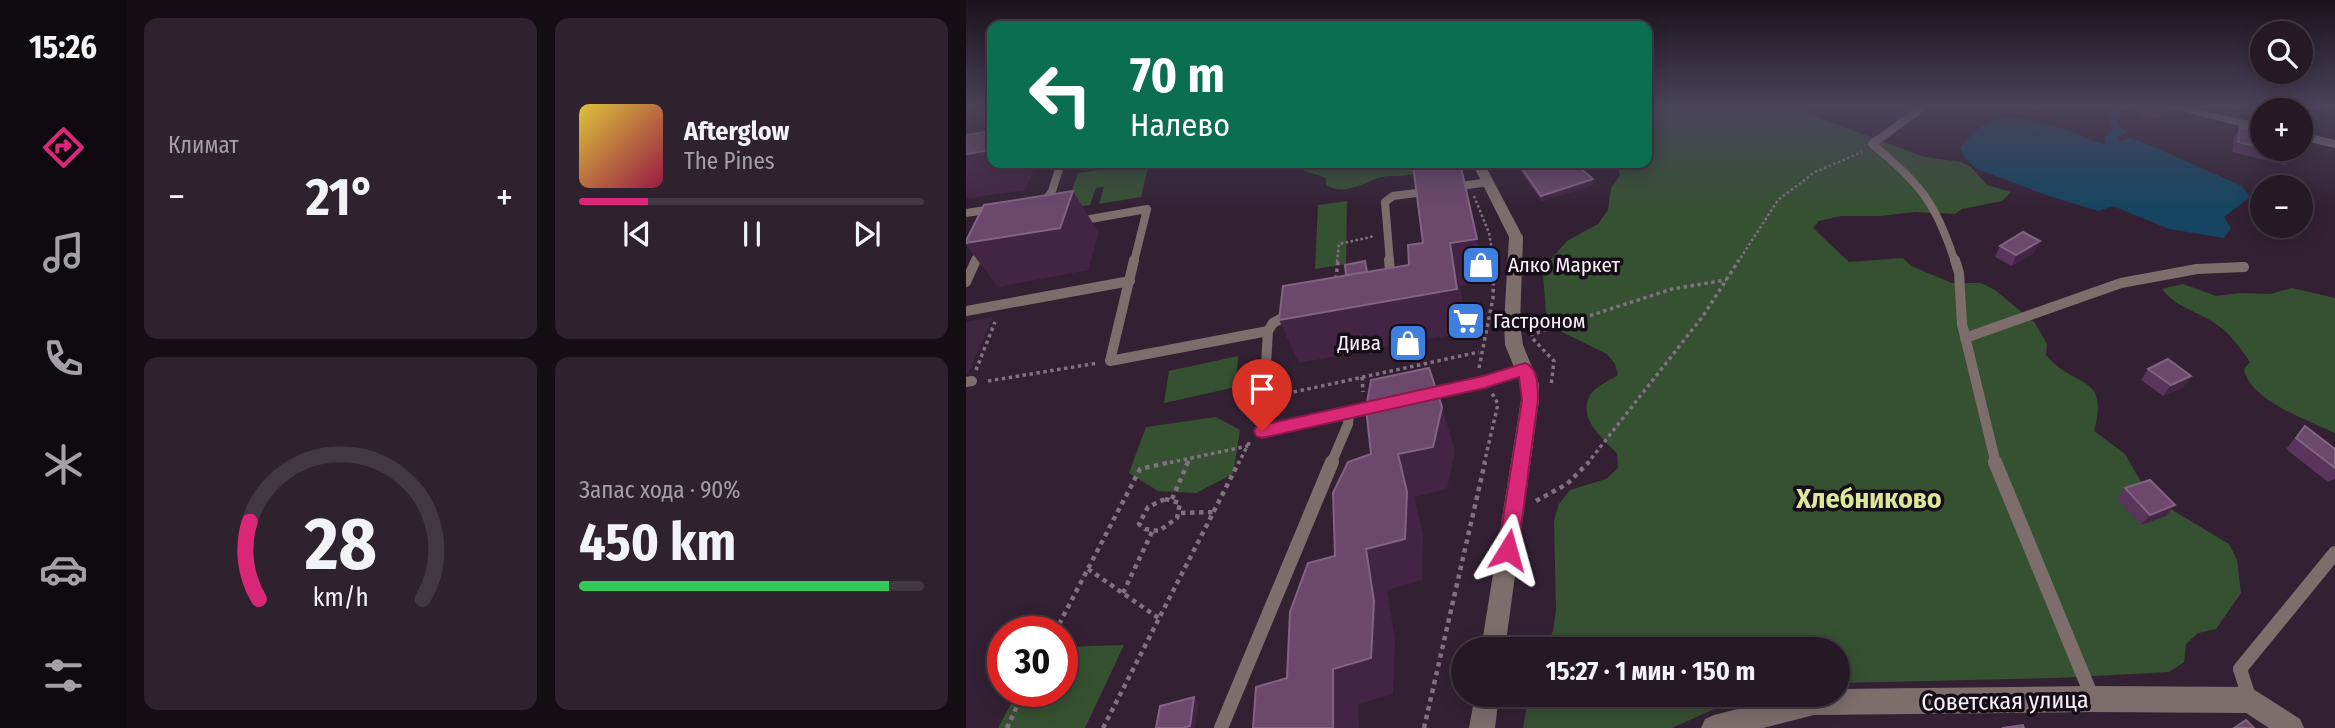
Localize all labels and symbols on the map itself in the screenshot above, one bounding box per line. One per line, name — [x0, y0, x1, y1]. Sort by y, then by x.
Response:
shop icon: Алко Маркет — [1460, 244, 1502, 286]
place label: Алко Маркет — [1508, 252, 1620, 278]
supermarket icon: Гастроном — [1445, 300, 1487, 342]
place label: Гастроном — [1493, 308, 1586, 334]
shop icon: Дива — [1387, 322, 1429, 364]
place label: Дива — [1336, 330, 1381, 356]
pin — [1232, 359, 1292, 431]
district label: Хлебниково — [1795, 482, 1942, 515]
position arrow — [1471, 513, 1545, 587]
speed limit sign: 30 — [987, 616, 1078, 707]
street label: Советская улица — [1921, 686, 2089, 716]

